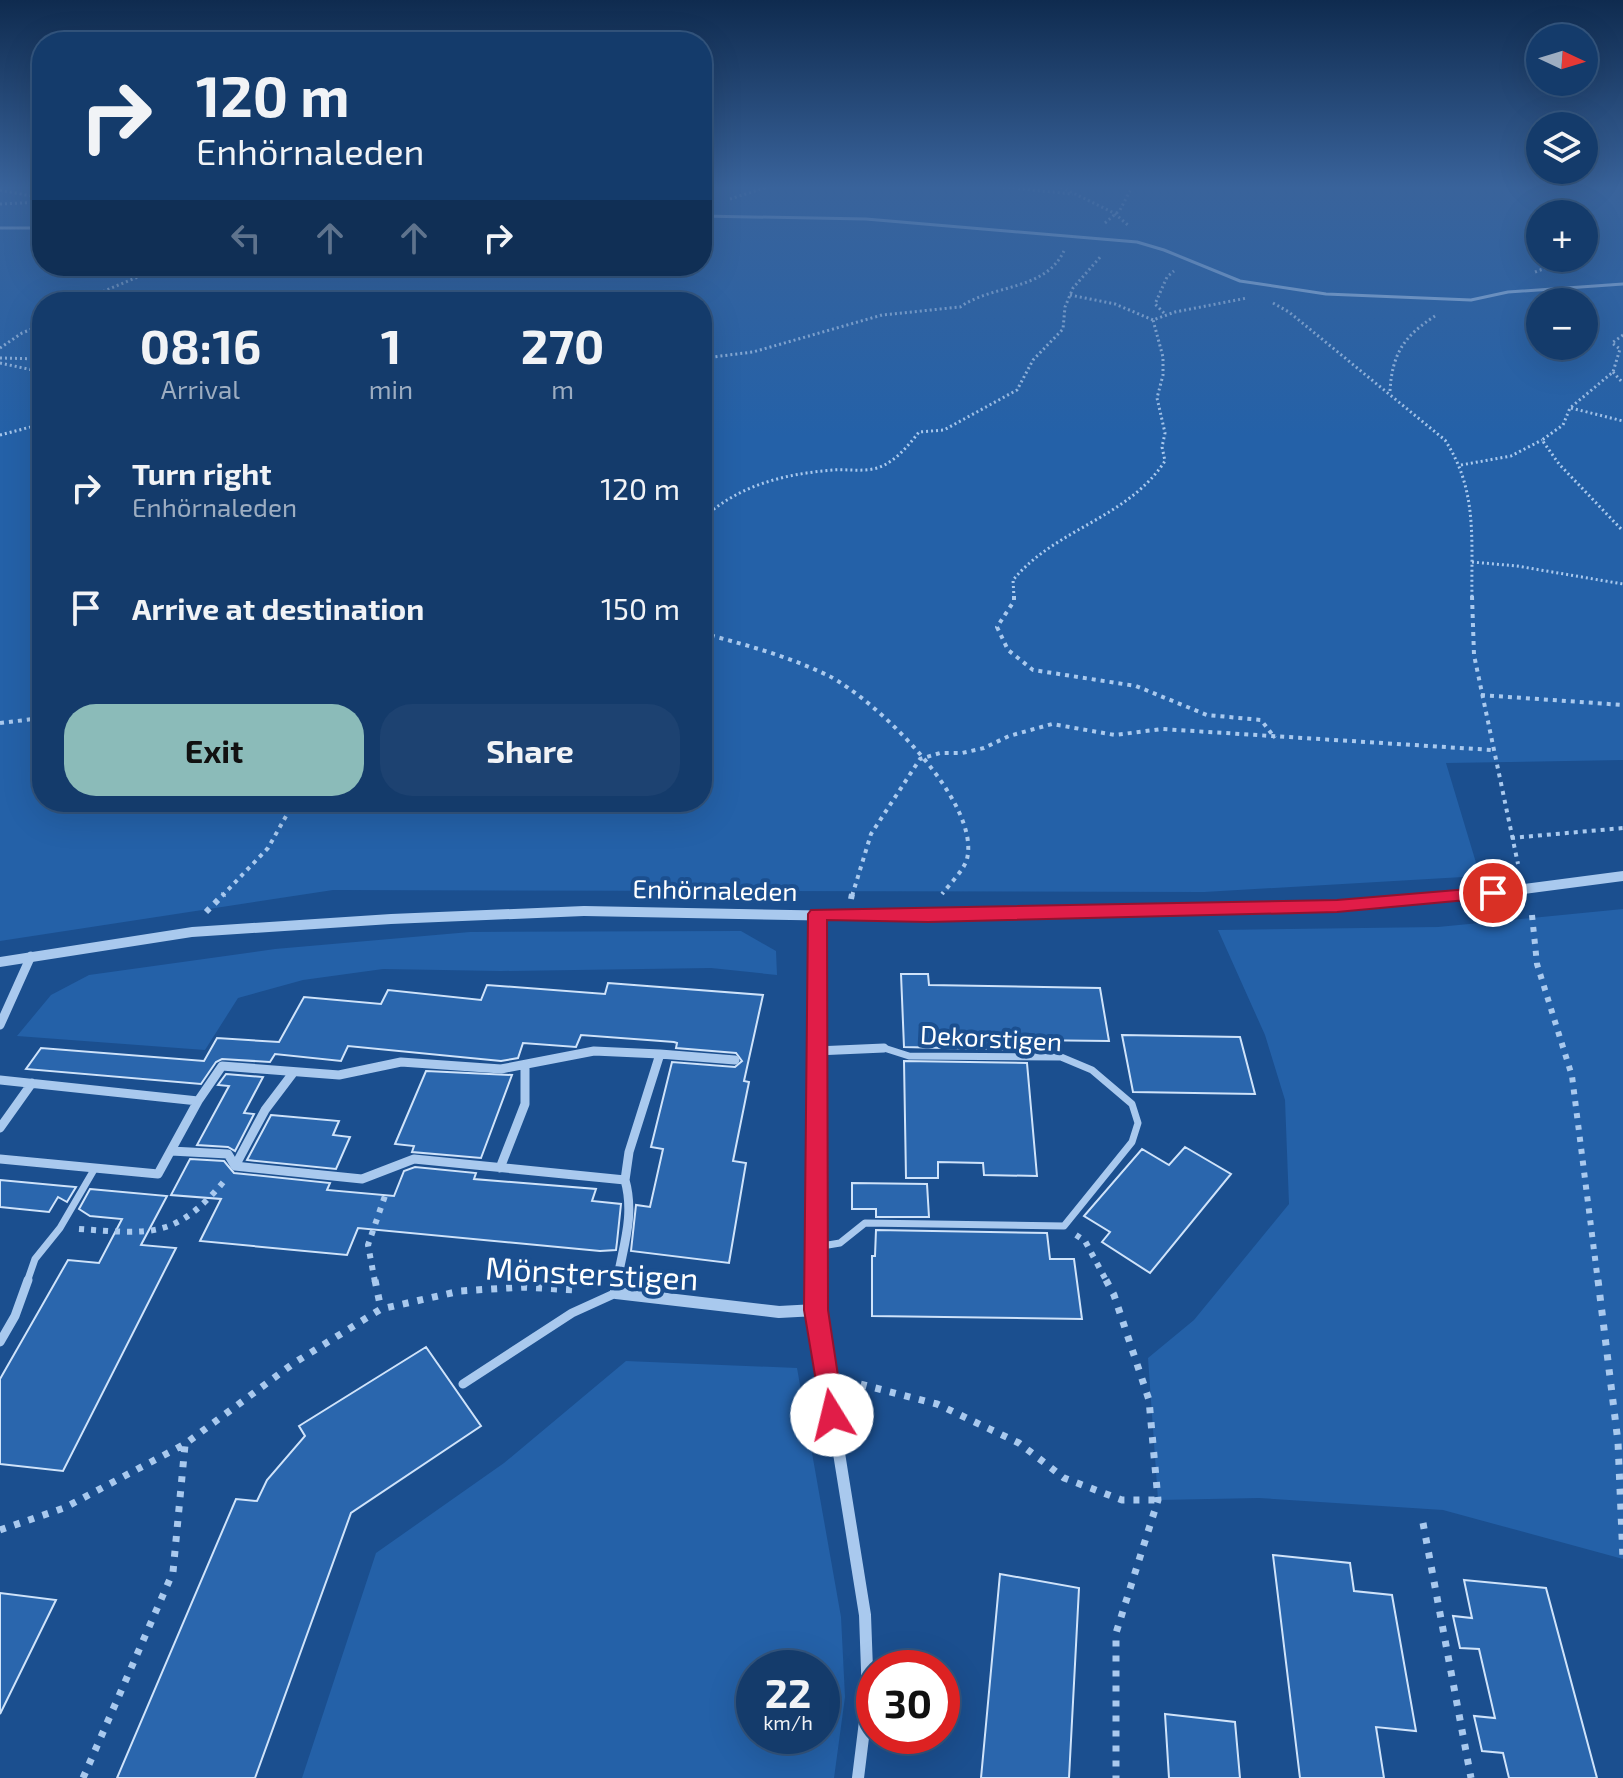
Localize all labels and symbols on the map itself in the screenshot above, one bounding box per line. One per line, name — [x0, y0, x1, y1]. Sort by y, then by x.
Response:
north arrow — [1526, 24, 1598, 96]
pin — [1459, 859, 1527, 927]
street label: Enhörnaleden — [632, 872, 798, 906]
street label: Dekorstigen — [919, 1018, 1063, 1056]
street label: Mönsterstigen — [485, 1247, 699, 1297]
position arrow — [790, 1373, 874, 1457]
speed limit sign: 30 — [856, 1650, 960, 1754]

